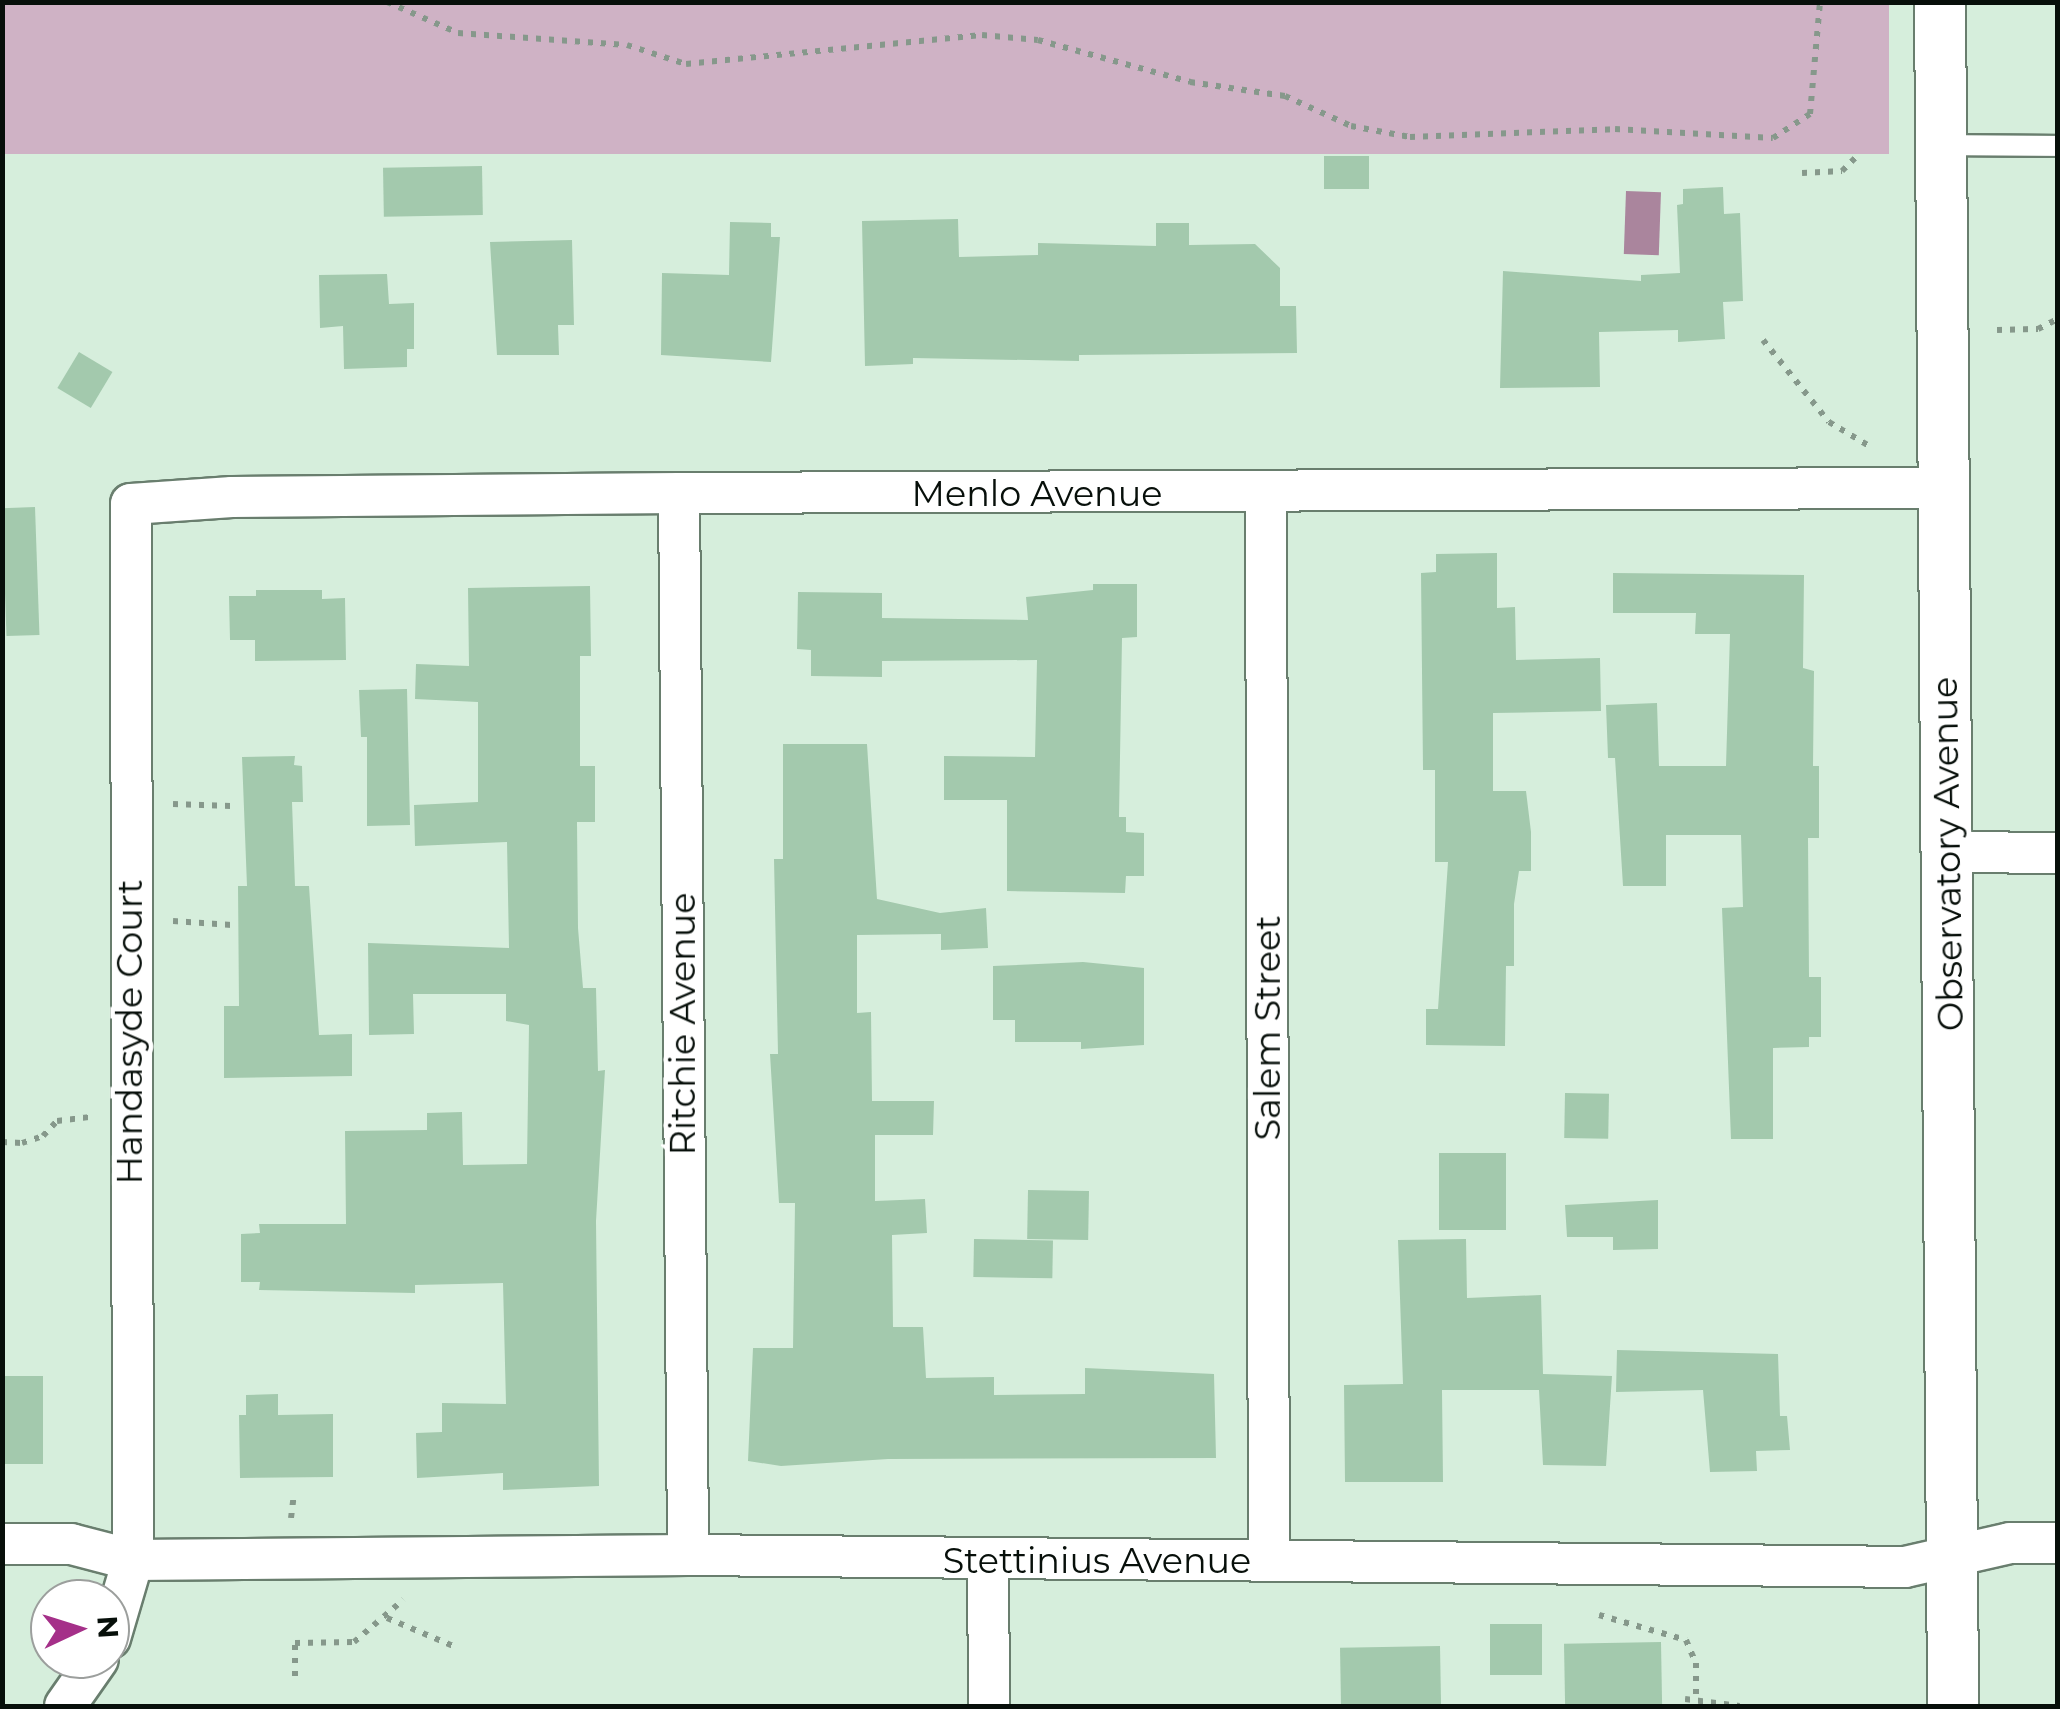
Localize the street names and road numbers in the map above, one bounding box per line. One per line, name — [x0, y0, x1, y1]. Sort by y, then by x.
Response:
street label: Menlo Avenue — [912, 473, 1162, 515]
street label: Observatory Avenue — [1924, 676, 1972, 1032]
street label: Handasyde Court — [109, 880, 151, 1184]
street label: Ritchie Avenue — [662, 893, 704, 1155]
street label: Salem Street — [1247, 916, 1289, 1140]
street label: Stettinius Avenue — [943, 1540, 1251, 1582]

